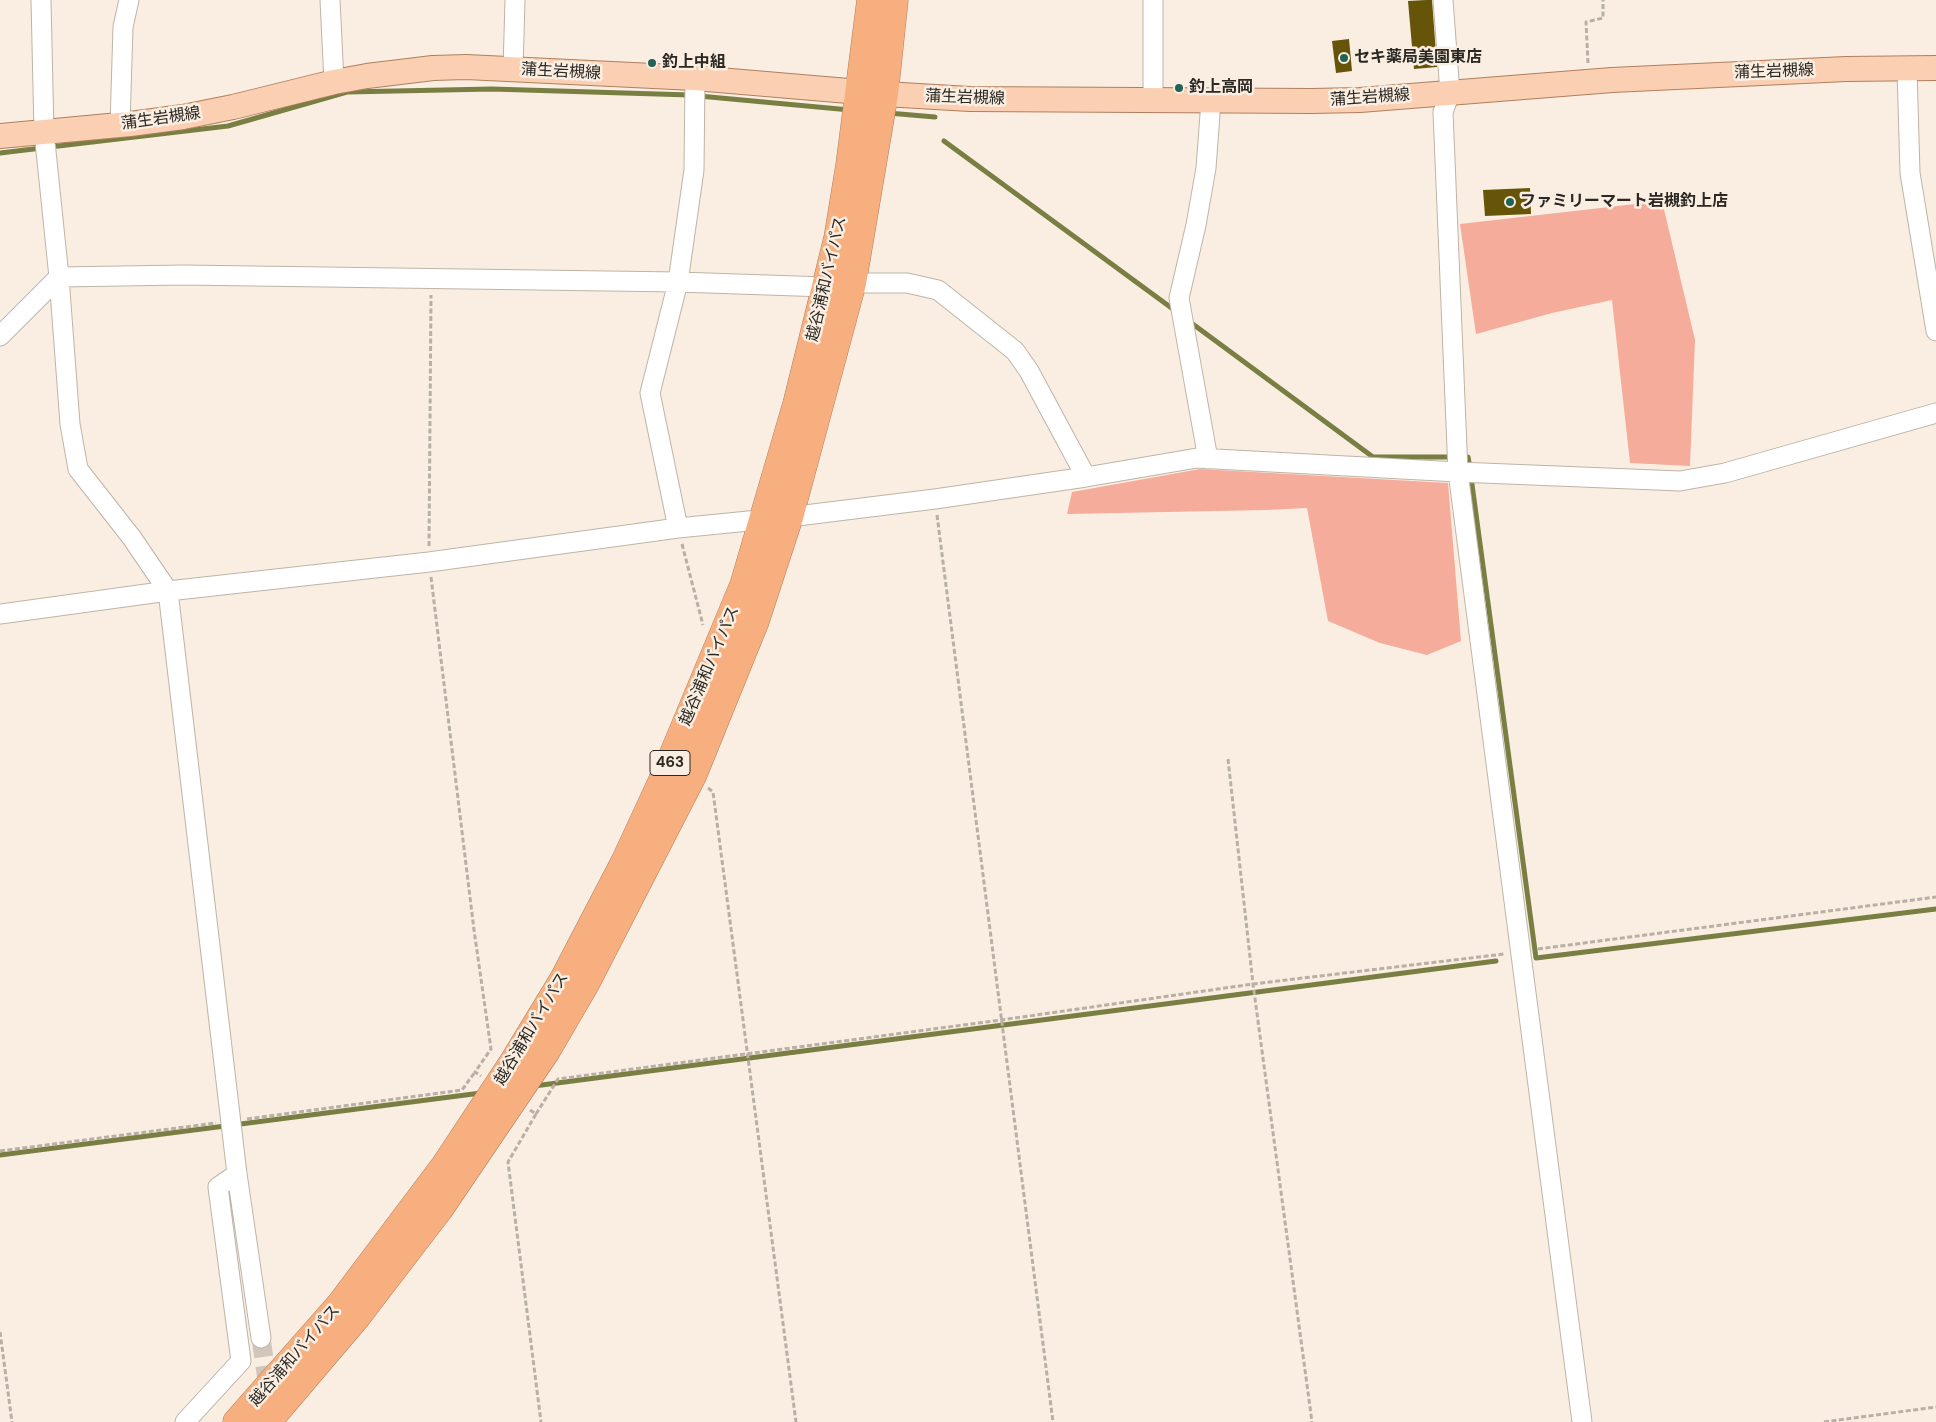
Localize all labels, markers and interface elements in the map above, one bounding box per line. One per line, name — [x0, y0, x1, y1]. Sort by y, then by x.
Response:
place label: セキ薬局美園東店 — [1354, 48, 1482, 68]
marker: セキ薬局美園東店 — [1338, 52, 1350, 64]
place label: 釣上中組 — [662, 53, 726, 73]
marker: 釣上中組 — [646, 57, 658, 69]
street label: 蒲生岩槻線 — [521, 60, 601, 84]
street label: 蒲生岩槻線 — [1734, 61, 1814, 83]
place label: 釣上高岡 — [1189, 78, 1253, 98]
marker: 釣上高岡 — [1173, 82, 1185, 94]
street label: 蒲生岩槻線 — [1329, 86, 1411, 110]
street label: 蒲生岩槻線 — [925, 87, 1005, 109]
street label: 蒲生岩槻線 — [120, 104, 202, 134]
place label: ファミリーマート岩槻釣上店 — [1520, 192, 1728, 212]
marker: ファミリーマート岩槻釣上店 — [1504, 196, 1516, 208]
street label: 越谷浦和バイパス — [803, 214, 851, 344]
street label: 越谷浦和バイパス — [676, 603, 744, 729]
road number: 463 — [650, 750, 690, 776]
street label: 越谷浦和バイパス — [491, 969, 573, 1089]
street label: 越谷浦和バイパス — [246, 1301, 344, 1411]

